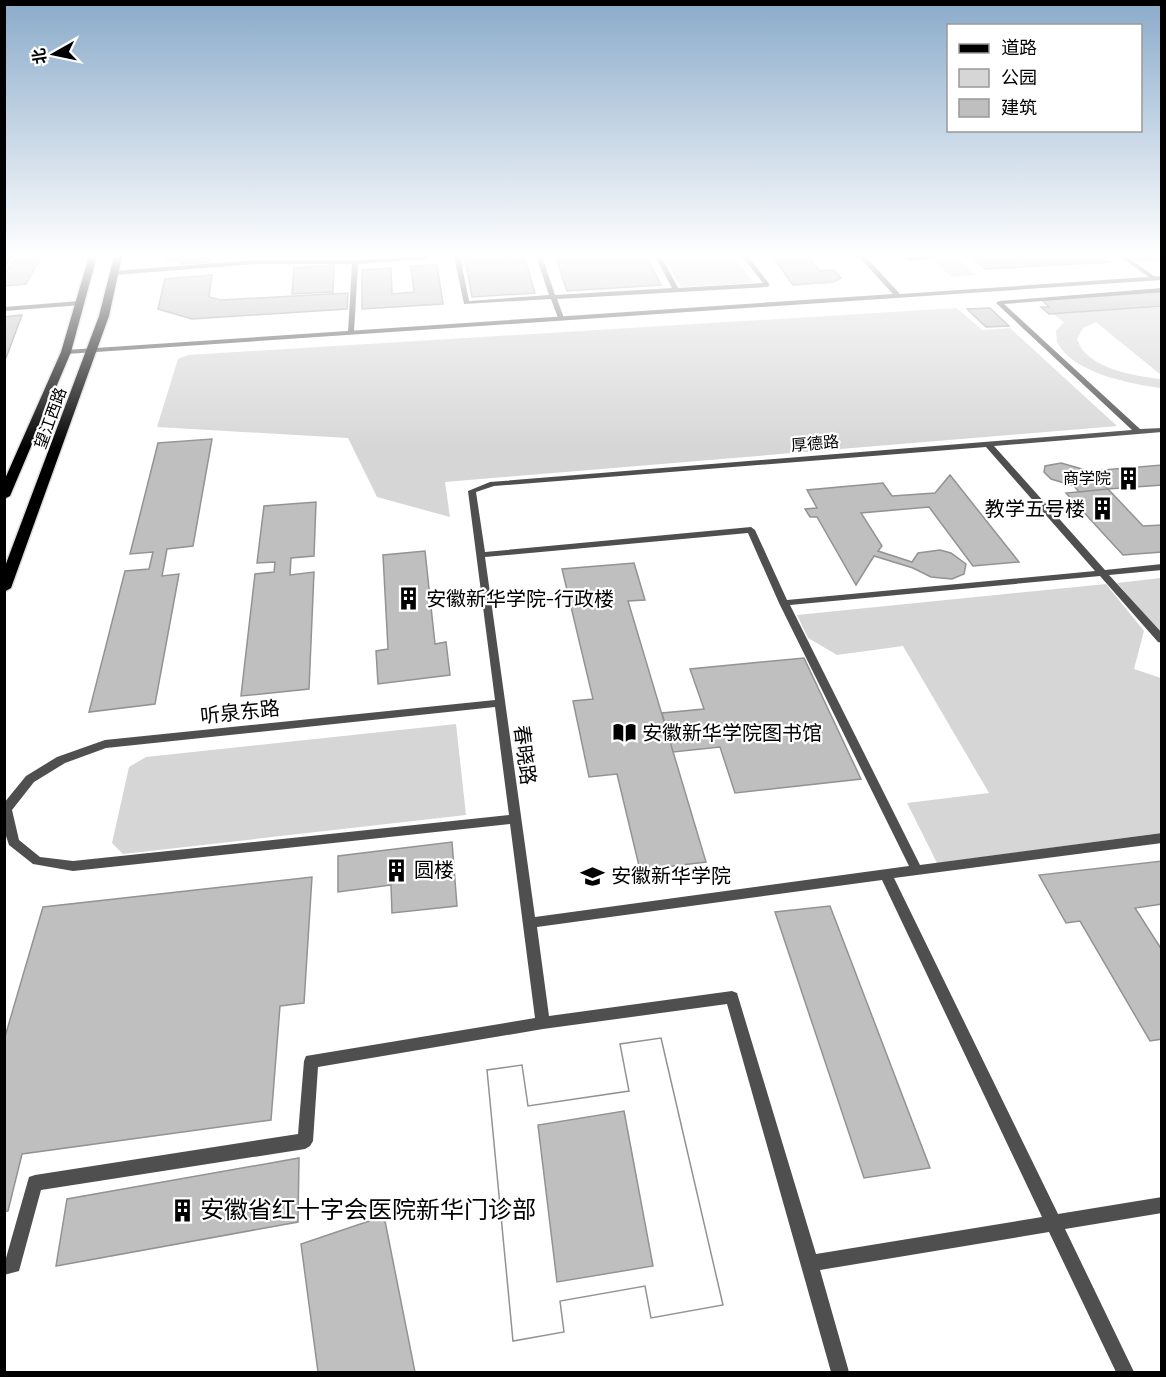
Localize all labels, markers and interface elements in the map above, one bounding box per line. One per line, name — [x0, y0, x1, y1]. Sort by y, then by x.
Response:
north arrow — [24, 24, 84, 84]
legend — [947, 24, 1142, 132]
text: 道路 — [1001, 36, 1037, 58]
text: 北 — [28, 47, 49, 66]
text: 公园 — [1001, 66, 1037, 88]
text: 建筑 — [1001, 96, 1037, 118]
street label: 望江西路 — [30, 385, 69, 451]
street label: 厚德路 — [790, 431, 840, 454]
building icon: 商学院 — [1116, 465, 1142, 491]
place label: 商学院 — [1063, 468, 1111, 487]
place label: 教学五号楼 — [985, 496, 1085, 520]
building icon: 教学五号楼 — [1090, 496, 1116, 522]
building icon: 安徽新华学院-行政楼 — [395, 586, 421, 612]
place label: 安徽新华学院-行政楼 — [426, 586, 614, 610]
street label: 听泉东路 — [199, 695, 281, 727]
library icon: 安徽新华学院图书馆 — [611, 720, 637, 746]
place label: 安徽新华学院图书馆 — [642, 720, 822, 744]
street label: 春晓路 — [510, 724, 542, 786]
building icon: 圆楼 — [383, 857, 409, 883]
place label: 圆楼 — [414, 857, 454, 881]
school or university icon: 安徽新华学院 — [580, 863, 606, 889]
place label: 安徽新华学院 — [611, 863, 731, 887]
place label: 安徽省红十字会医院新华门诊部 — [200, 1194, 536, 1223]
building icon: 安徽省红十字会医院新华门诊部 — [169, 1197, 195, 1223]

